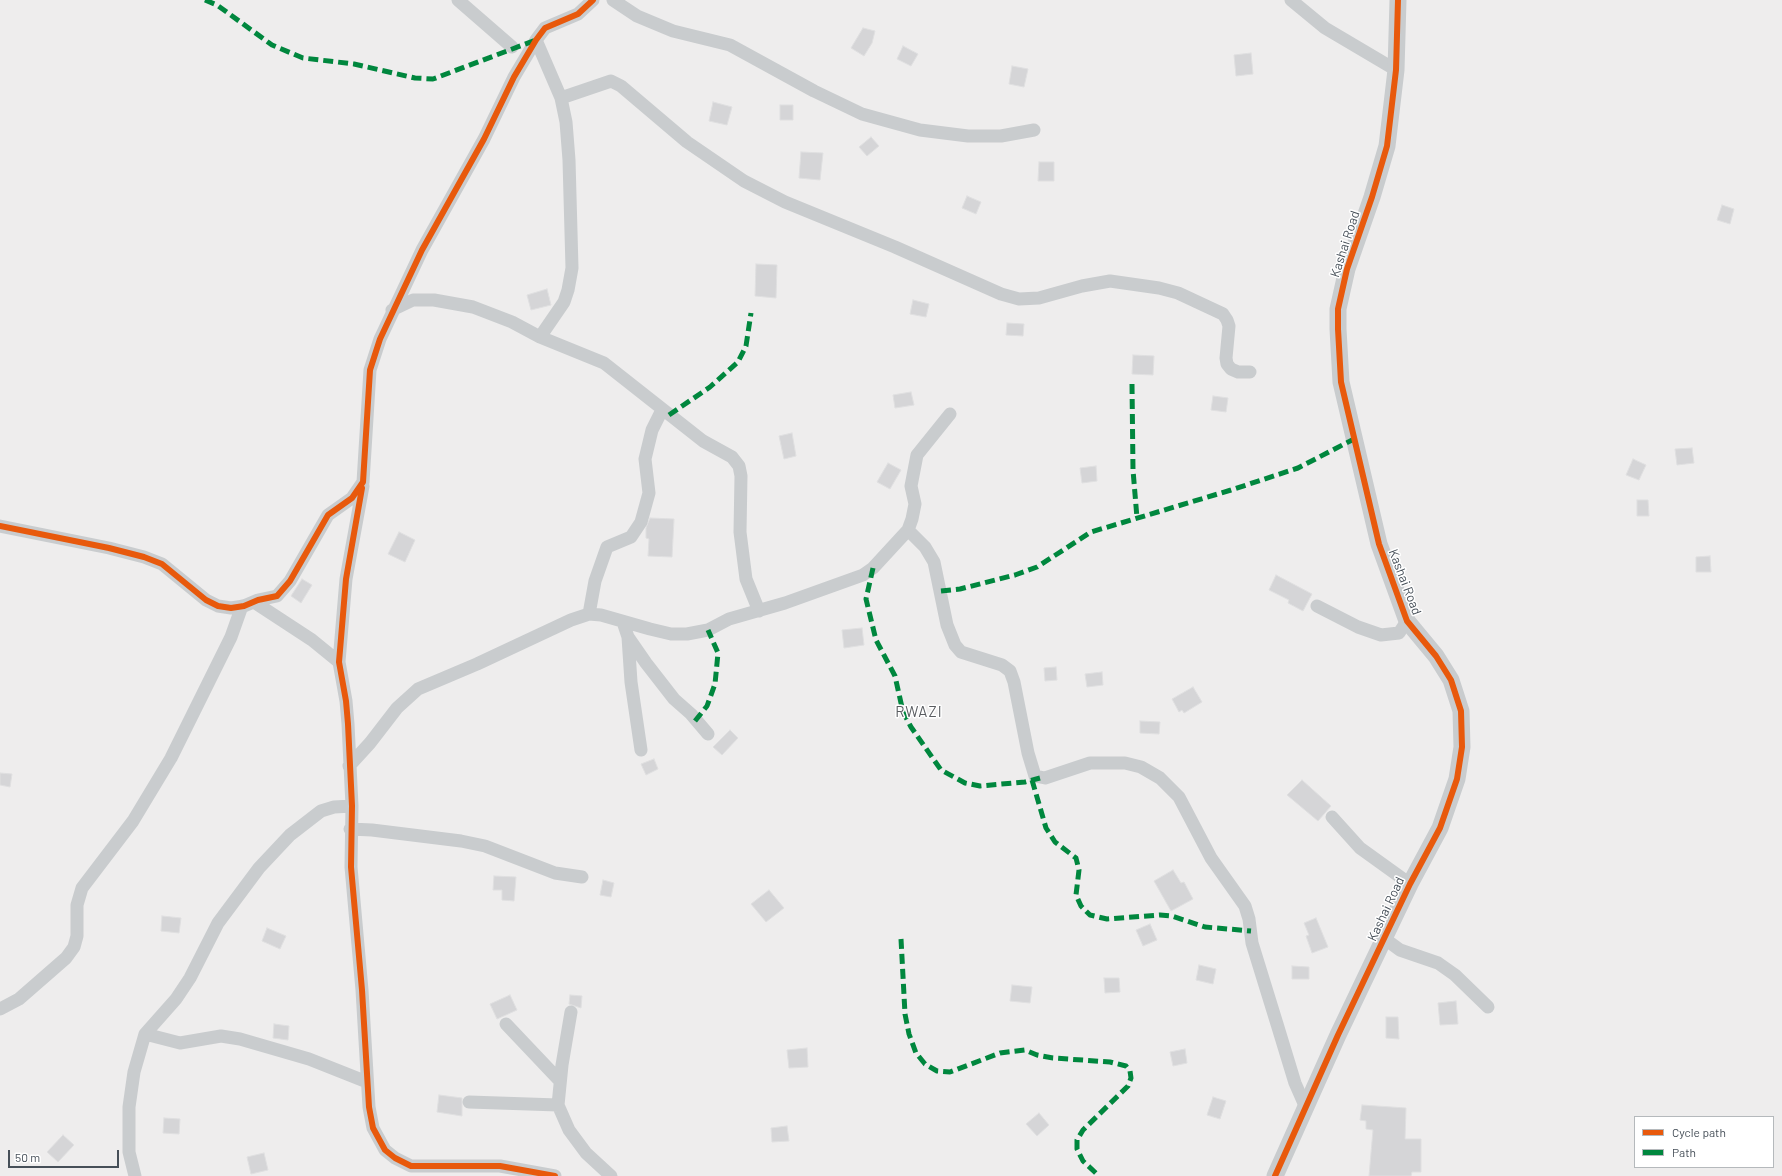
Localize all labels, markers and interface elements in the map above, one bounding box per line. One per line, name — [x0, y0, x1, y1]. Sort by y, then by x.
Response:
street label: Kashai Road — [1327, 209, 1363, 279]
street label: Kashai Road — [1385, 547, 1425, 617]
district label: RWAZI — [895, 703, 943, 721]
street label: Kashai Road — [1364, 874, 1408, 944]
legend — [1634, 1116, 1774, 1168]
text: Cycle path — [1672, 1125, 1726, 1139]
scale bar — [10, 1142, 121, 1168]
text: Path — [1672, 1145, 1696, 1159]
text: 50 m — [15, 1150, 40, 1164]

